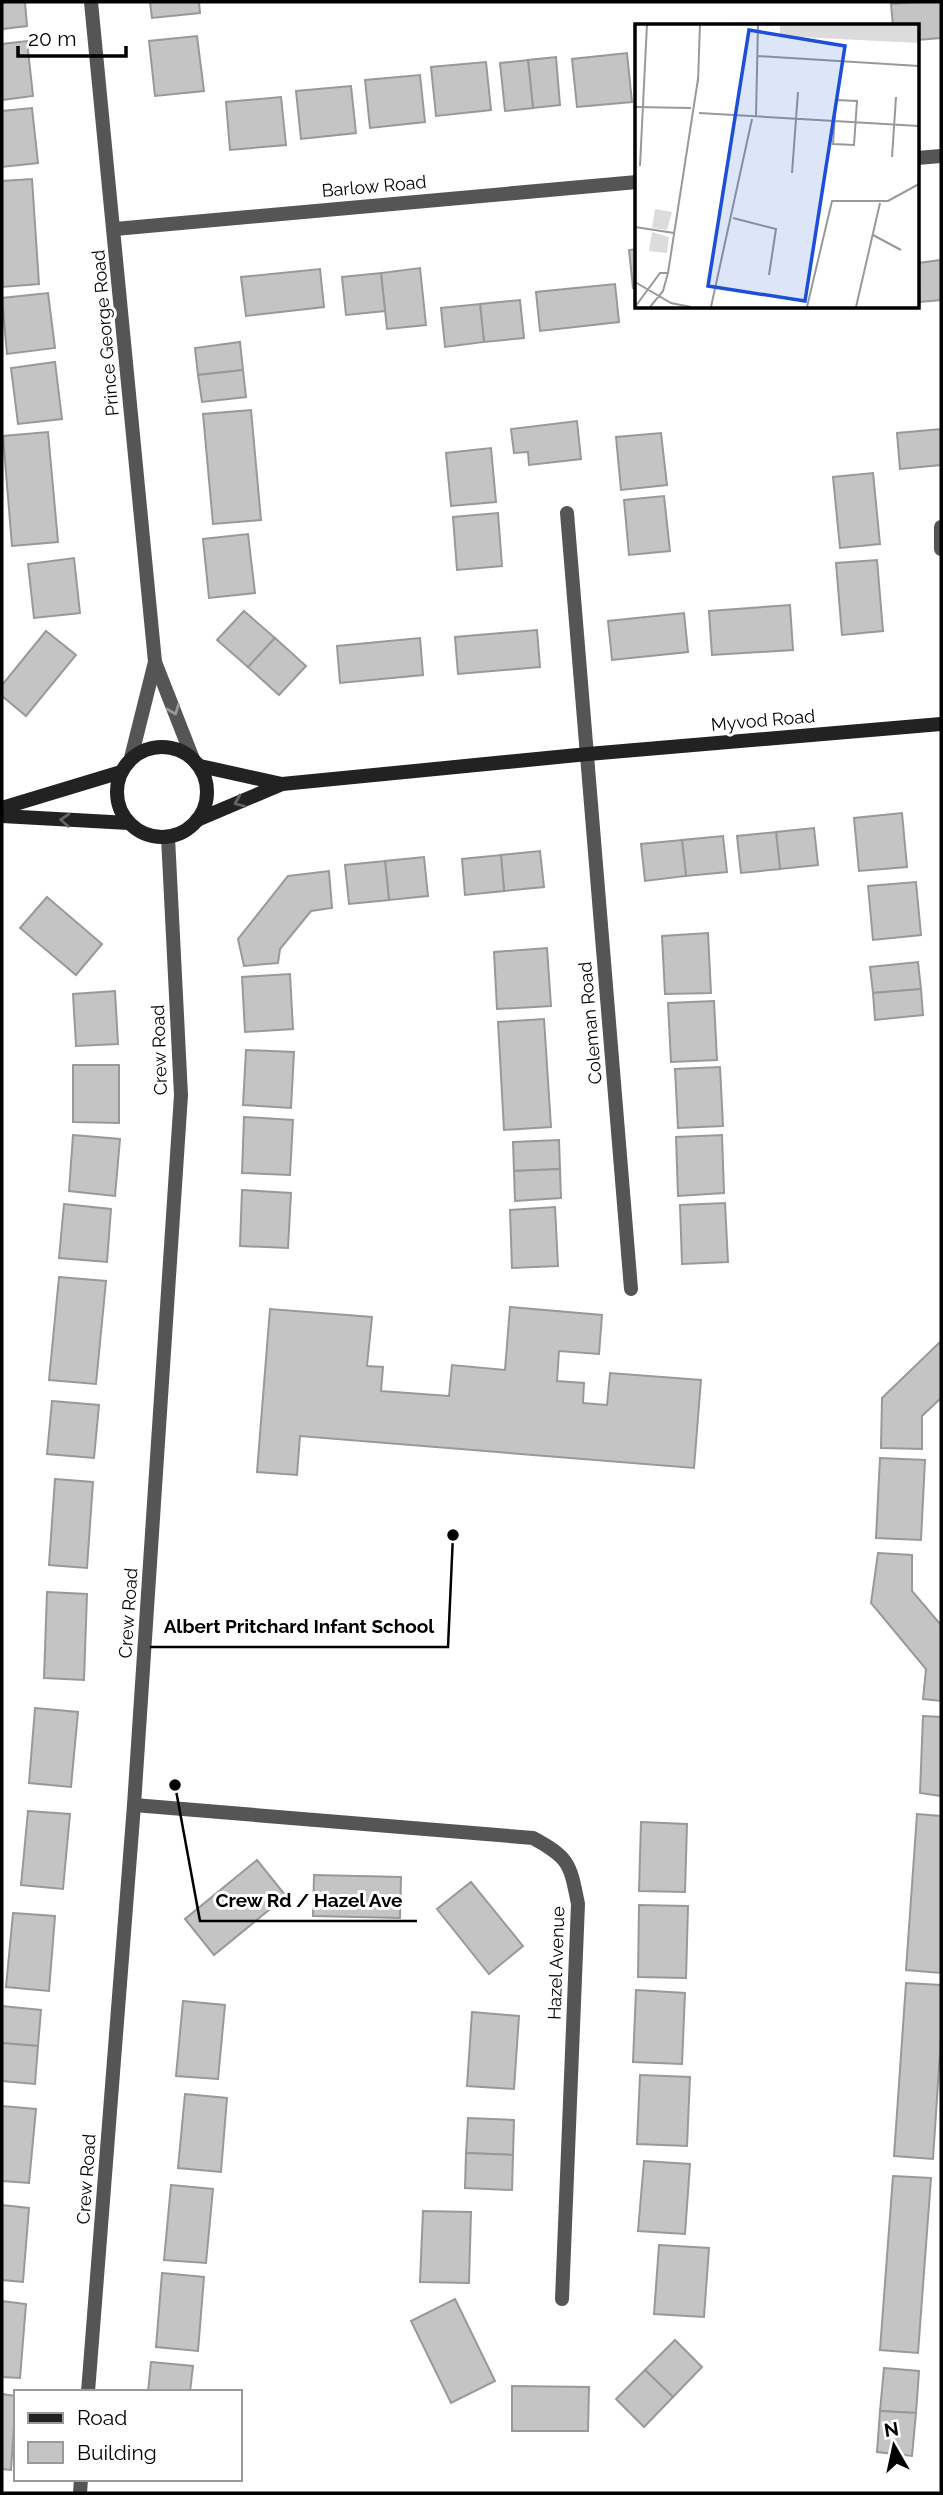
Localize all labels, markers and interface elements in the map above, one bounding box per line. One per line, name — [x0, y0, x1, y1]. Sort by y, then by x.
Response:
scale bar — [18, 14, 126, 58]
inset map — [635, 24, 918, 308]
text: 20 m — [28, 26, 76, 51]
street label: Barlow Road — [321, 171, 427, 201]
street label: Prince George Road — [87, 249, 123, 417]
one-way arrow — [166, 704, 180, 716]
street label: Myvod Road — [710, 705, 816, 735]
one-way arrow — [234, 794, 246, 808]
one-way arrow — [59, 812, 70, 827]
street label: Coleman Road — [574, 961, 606, 1085]
street label: Crew Road — [147, 1004, 171, 1096]
street label: Crew Road — [114, 1567, 142, 1659]
callout: Albert Pritchard Infant School — [150, 1607, 448, 1647]
text: Albert Pritchard Infant School — [164, 1615, 435, 1637]
callout: Crew Rd / Hazel Ave — [200, 1881, 417, 1921]
text: Crew Rd / Hazel Ave — [216, 1889, 402, 1911]
street label: Hazel Avenue — [544, 1905, 568, 2020]
street label: Crew Road — [72, 2133, 100, 2225]
legend — [14, 2390, 242, 2481]
text: Road — [77, 2405, 127, 2430]
north arrow — [859, 2411, 929, 2481]
text: N — [882, 2417, 900, 2441]
text: Building — [77, 2440, 157, 2465]

